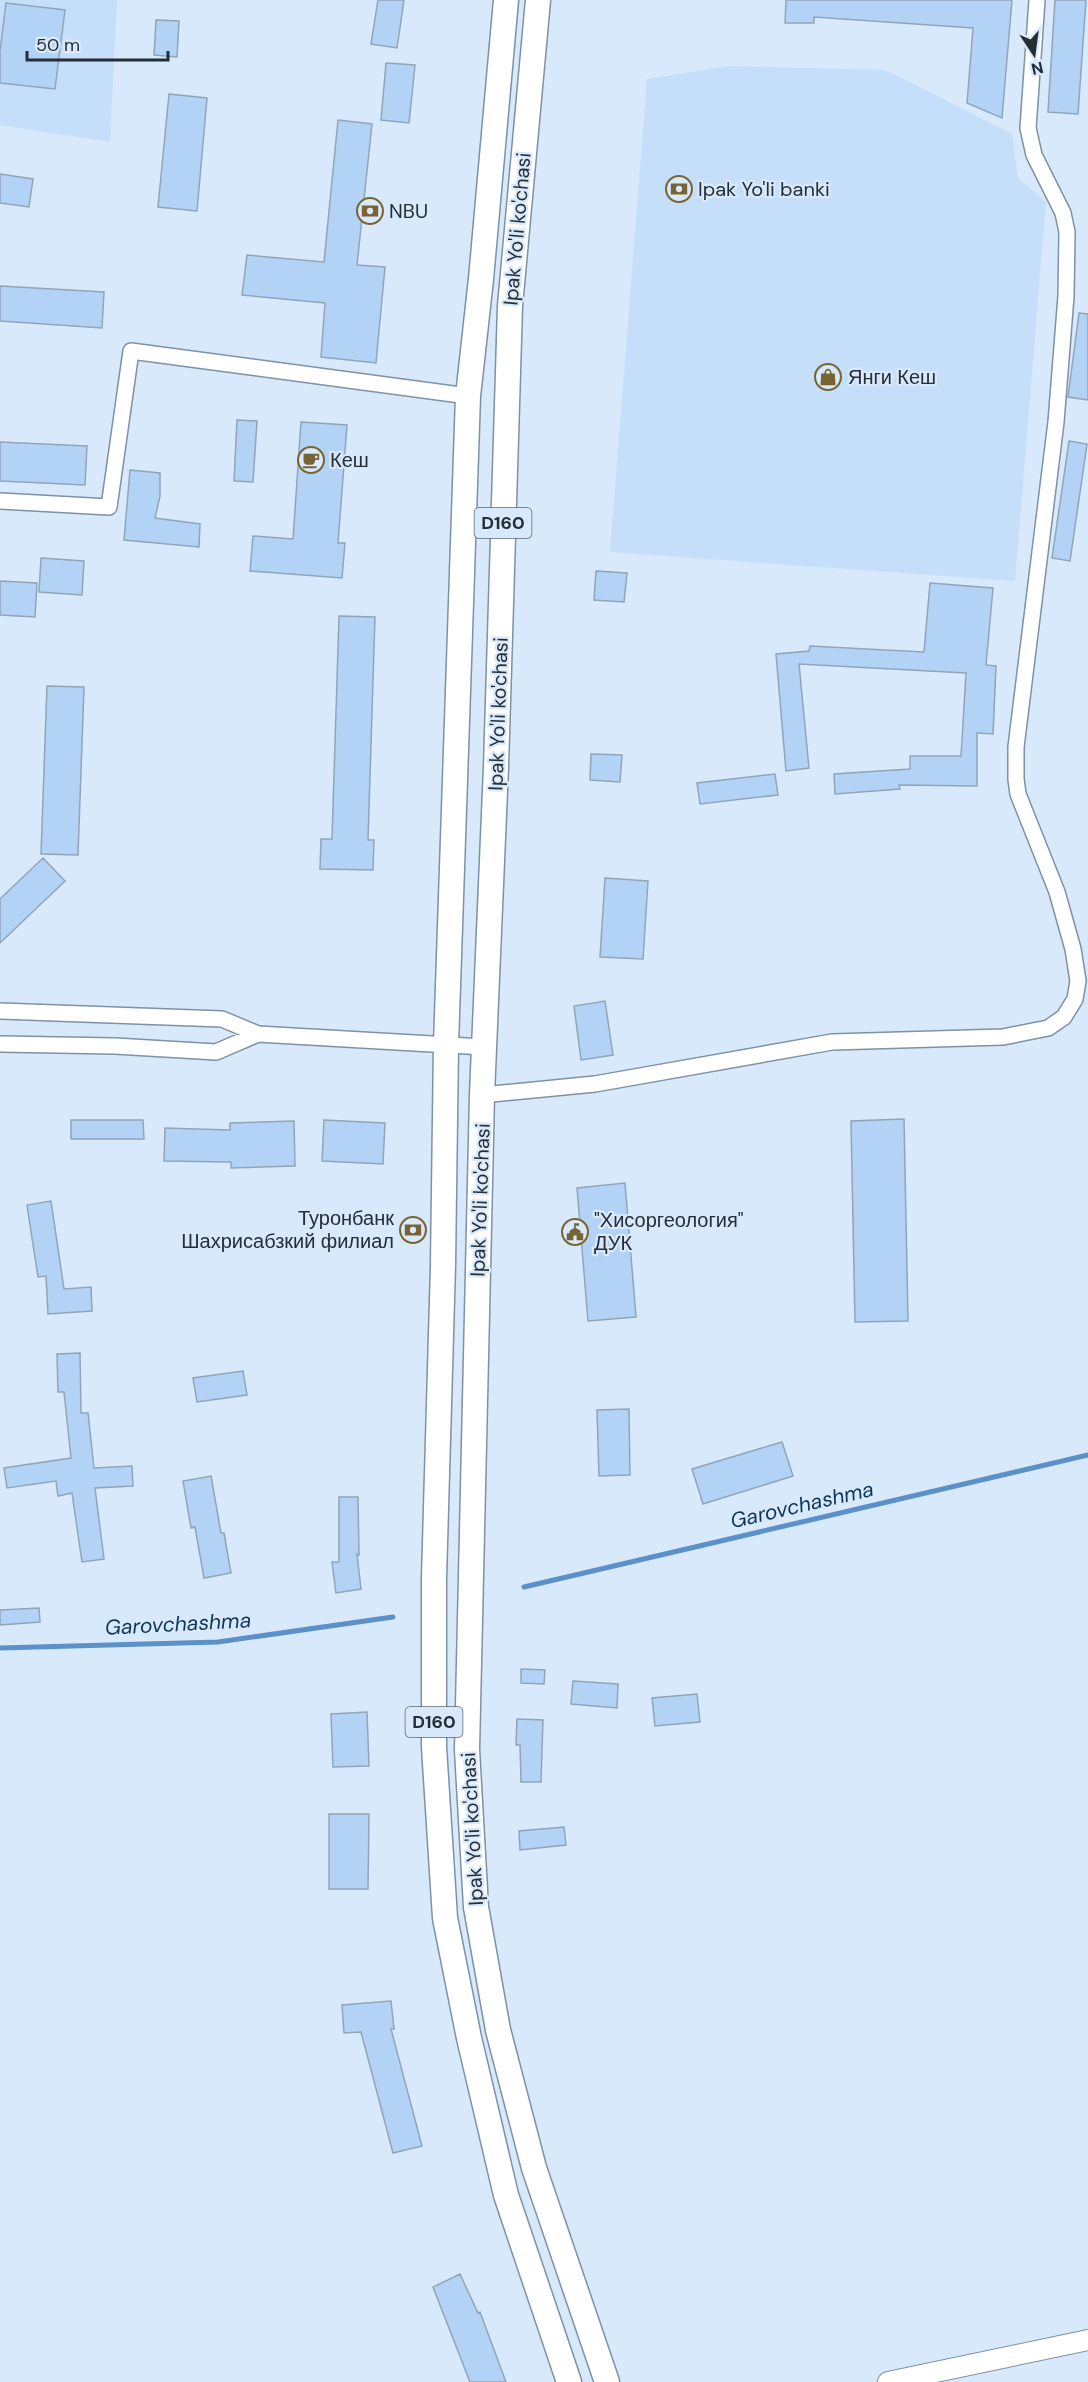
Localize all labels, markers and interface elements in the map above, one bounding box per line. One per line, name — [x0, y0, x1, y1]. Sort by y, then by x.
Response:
scale bar — [27, 24, 168, 62]
north arrow — [1004, 24, 1064, 84]
text: 50 m — [36, 33, 80, 57]
text: N — [1029, 57, 1045, 80]
street label: Ipak Yo'li ko'chasi — [497, 151, 537, 307]
bank icon: Ipak Yo'li banki — [664, 174, 694, 204]
place label: Ipak Yo'li banki — [698, 176, 830, 202]
bank icon: NBU — [355, 196, 385, 226]
place label: NBU — [389, 198, 428, 224]
shop icon: Янги Кеш — [813, 362, 843, 392]
place label: Янги Кеш — [848, 364, 936, 390]
cafe icon: Кеш — [296, 445, 326, 475]
place label: Кеш — [330, 447, 369, 473]
road number: D160 — [474, 508, 532, 538]
street label: Ipak Yo'li ko'chasi — [482, 637, 514, 791]
street label: Ipak Yo'li ko'chasi — [464, 1123, 496, 1277]
place label: Туронбанк Шахрисабзкий филиал — [181, 1205, 394, 1254]
place label: "Хисоргеология" ДУК — [594, 1207, 744, 1256]
bank icon: Туронбанк Шахрисабзкий филиал — [398, 1215, 428, 1245]
public building icon: "Хисоргеология" ДУК — [560, 1217, 590, 1247]
water label: Garovchashma — [728, 1475, 876, 1535]
water label: Garovchashma — [104, 1606, 252, 1642]
road number: D160 — [406, 1707, 462, 1737]
street label: Ipak Yo'li ko'chasi — [455, 1752, 489, 1906]

